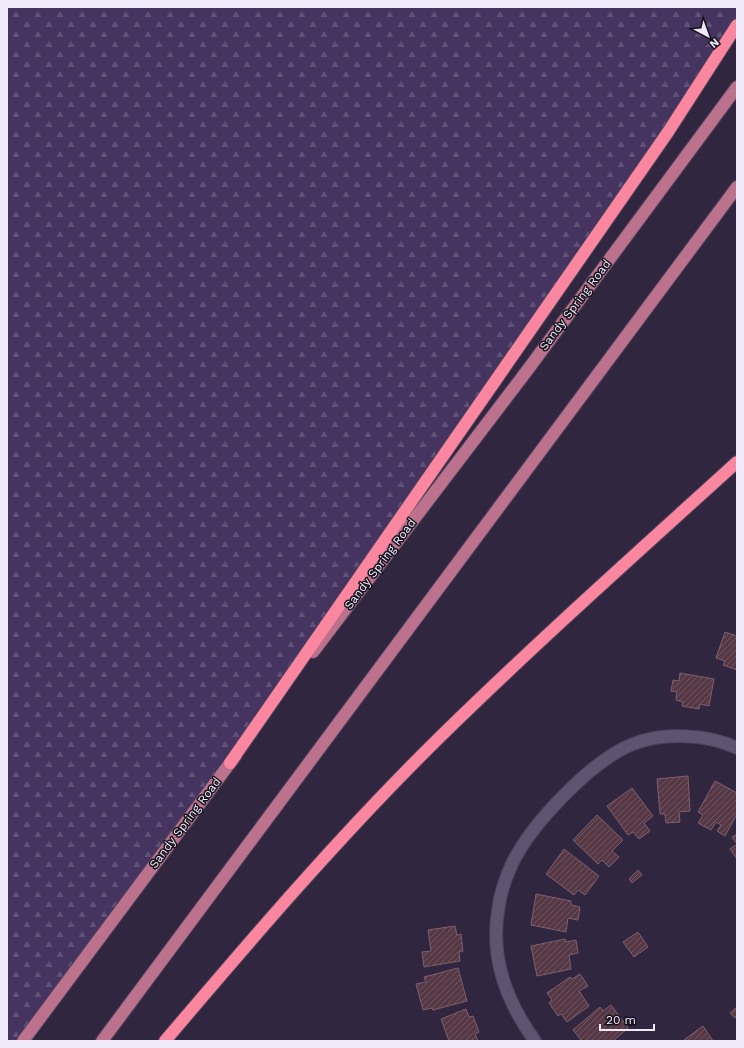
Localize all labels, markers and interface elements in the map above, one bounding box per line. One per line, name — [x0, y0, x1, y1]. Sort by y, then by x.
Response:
north arrow — [688, 16, 728, 56]
text: N — [707, 36, 722, 51]
street label: Sandy Spring Road — [536, 257, 614, 353]
street label: Sandy Spring Road — [341, 516, 419, 612]
street label: Sandy Spring Road — [146, 775, 224, 871]
scale bar — [600, 1006, 654, 1032]
text: 20 m — [606, 1013, 636, 1027]

